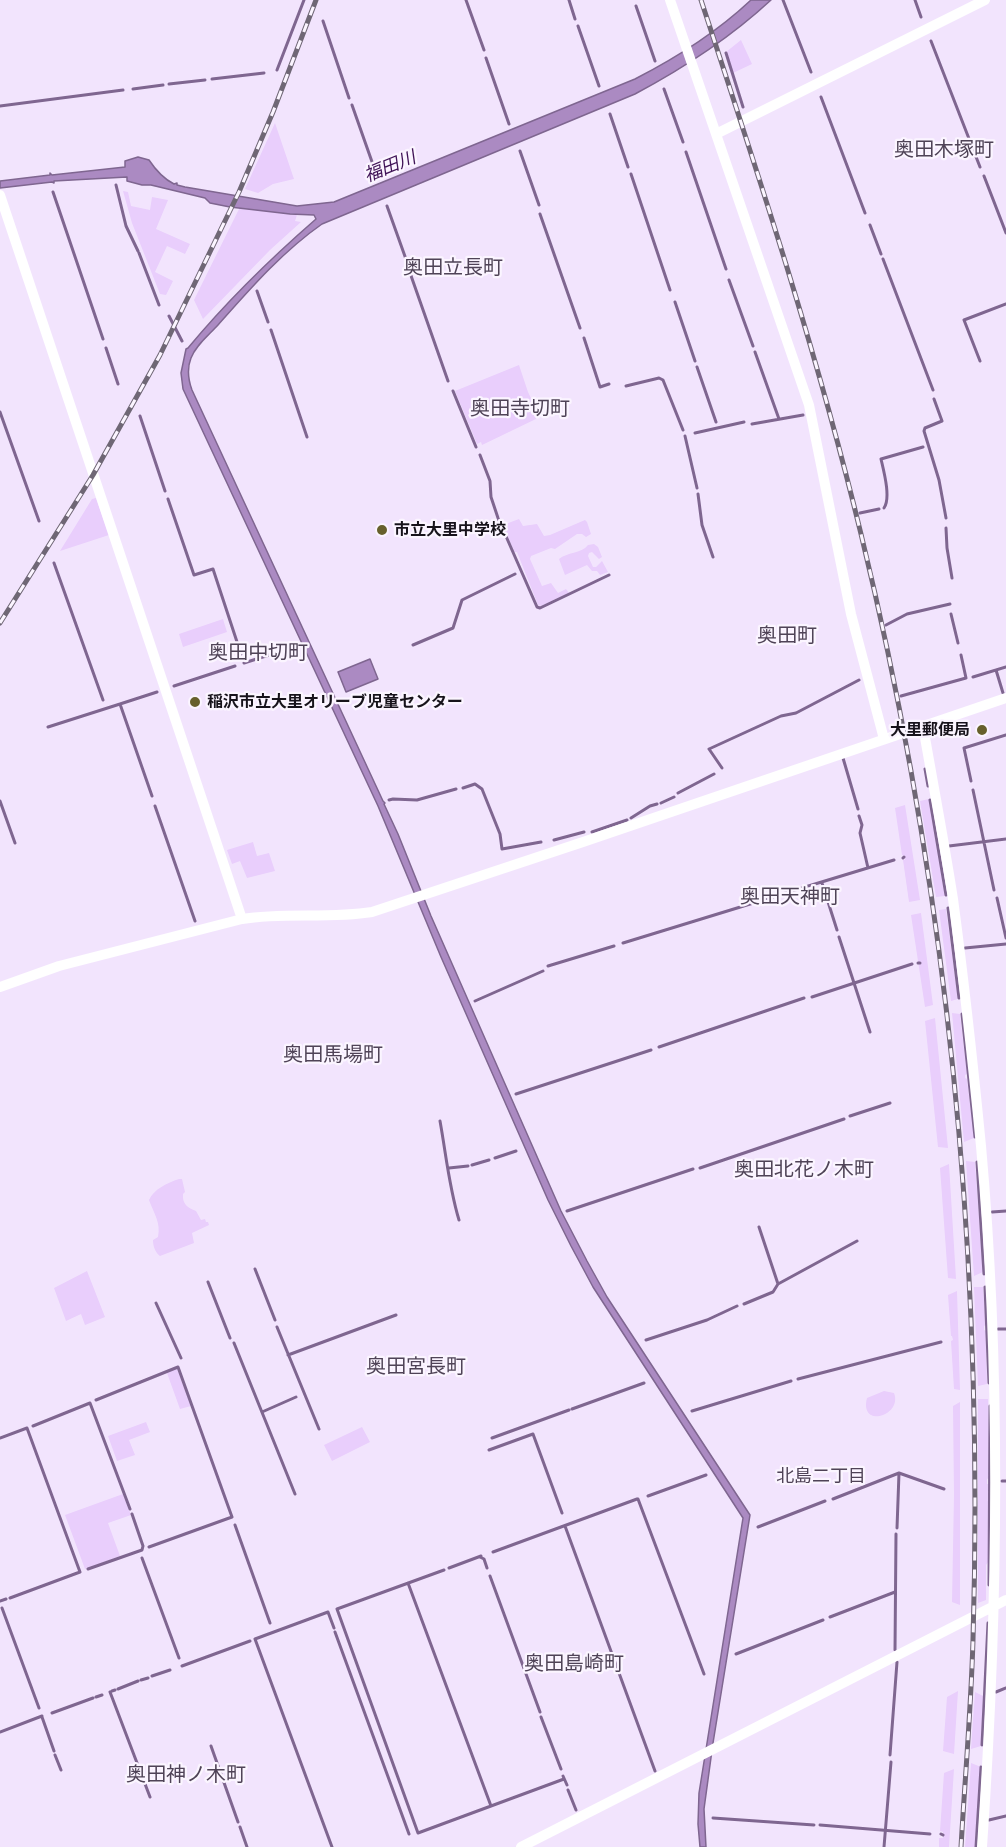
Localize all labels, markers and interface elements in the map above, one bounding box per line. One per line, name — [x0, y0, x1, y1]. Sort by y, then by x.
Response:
district label: 奥田木塚町 — [894, 138, 994, 162]
water label: 福田川 — [361, 147, 419, 187]
district label: 奥田立長町 — [403, 256, 503, 280]
district label: 奥田寺切町 — [470, 397, 570, 421]
place label: 市立大里中学校 — [394, 520, 506, 540]
marker: 市立大里中学校 — [375, 523, 389, 537]
district label: 奥田町 — [757, 624, 817, 648]
district label: 奥田中切町 — [208, 641, 308, 665]
place label: 稲沢市立大里オリーブ児童センター — [207, 692, 463, 712]
marker: 稲沢市立大里オリーブ児童センター — [188, 695, 202, 709]
place label: 大里郵便局 — [890, 720, 970, 740]
marker: 大里郵便局 — [975, 723, 989, 737]
district label: 奥田天神町 — [740, 885, 840, 909]
district label: 奥田馬場町 — [283, 1043, 383, 1067]
district label: 奥田北花ノ木町 — [734, 1158, 874, 1182]
district label: 奥田宮長町 — [366, 1355, 466, 1379]
district label: 北島二丁目 — [776, 1466, 866, 1488]
district label: 奥田島崎町 — [524, 1652, 624, 1676]
district label: 奥田神ノ木町 — [126, 1763, 246, 1787]

